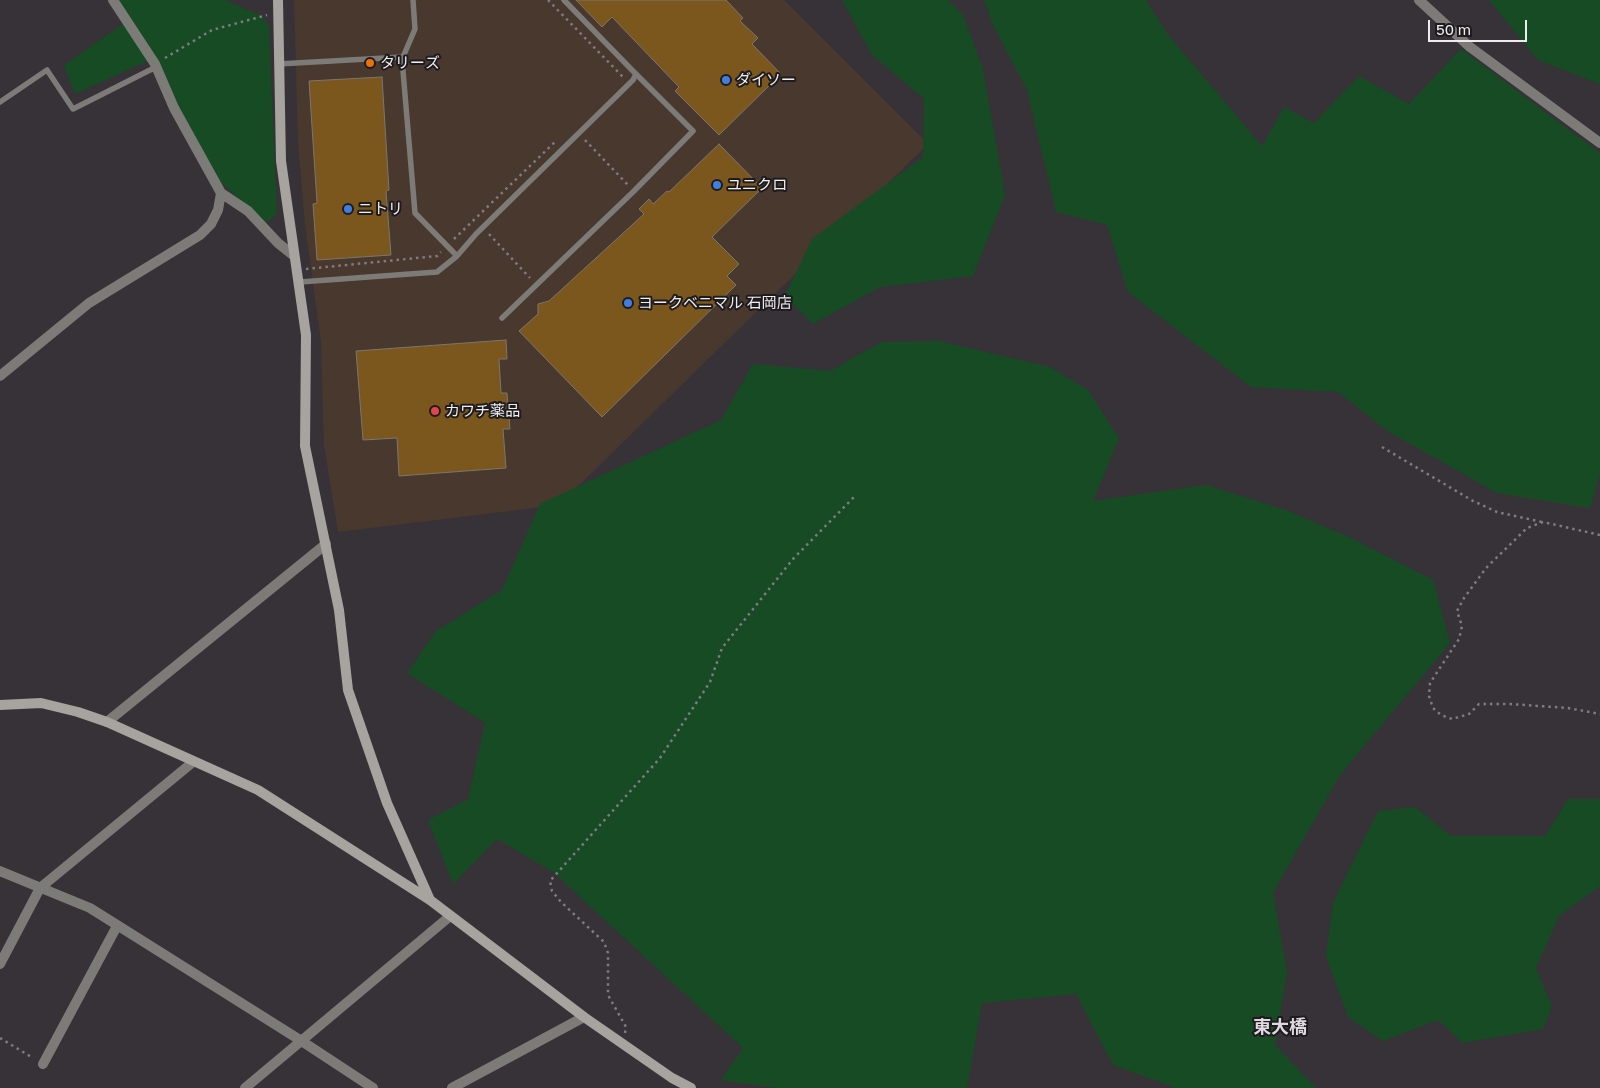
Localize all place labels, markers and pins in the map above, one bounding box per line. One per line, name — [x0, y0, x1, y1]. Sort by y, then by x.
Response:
place label: タリーズ — [380, 54, 440, 72]
marker: タリーズ — [364, 57, 376, 69]
place label: ダイソー — [736, 71, 796, 89]
marker: ダイソー — [720, 74, 732, 86]
place label: ユニクロ — [727, 176, 787, 194]
marker: ユニクロ — [711, 179, 723, 191]
place label: ニトリ — [358, 200, 403, 218]
marker: ニトリ — [342, 203, 354, 215]
place label: ヨークベニマル 石岡店 — [638, 294, 792, 312]
marker: ヨークベニマル 石岡店 — [622, 297, 634, 309]
place label: カワチ薬品 — [445, 402, 520, 420]
marker: カワチ薬品 — [429, 405, 441, 417]

